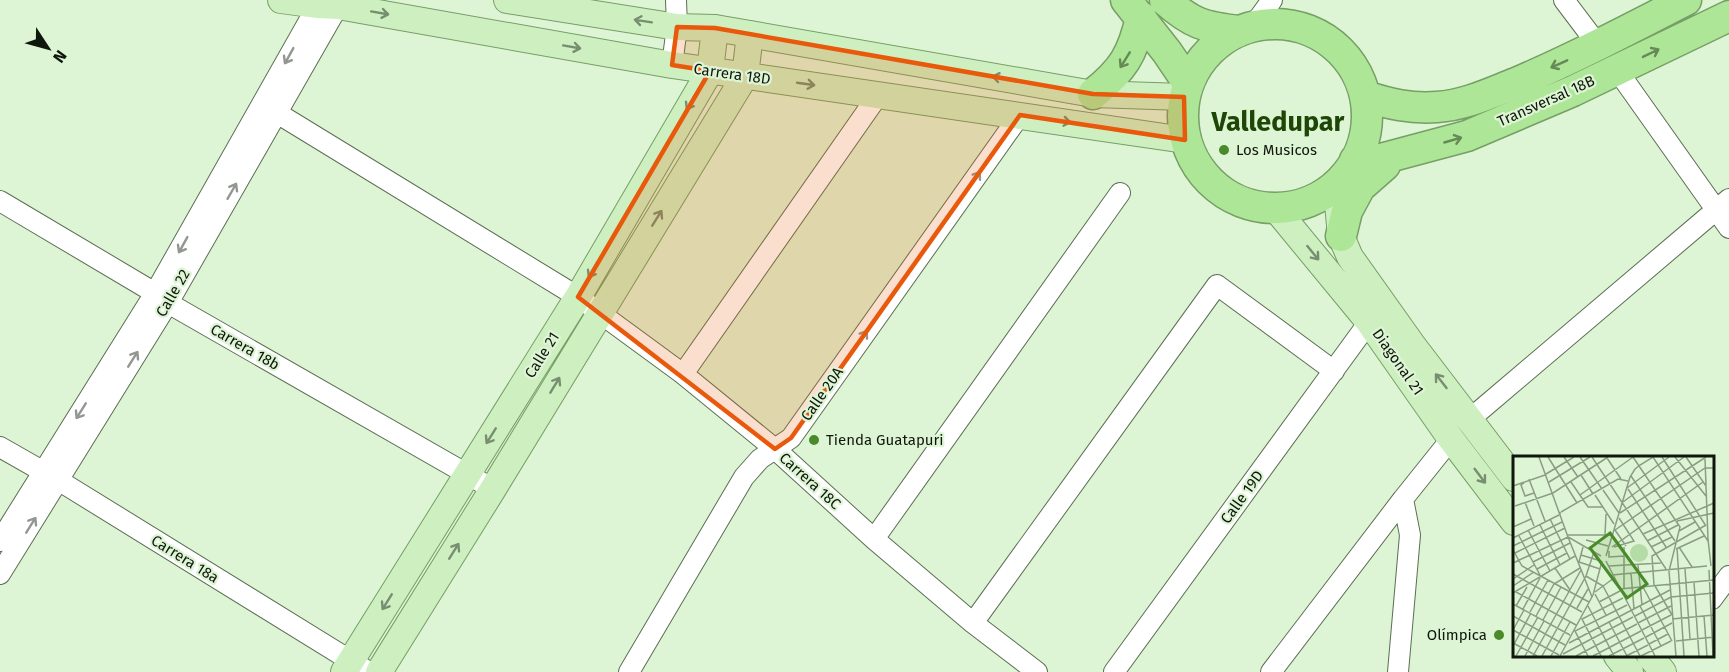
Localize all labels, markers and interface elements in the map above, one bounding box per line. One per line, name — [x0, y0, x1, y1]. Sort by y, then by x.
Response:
one-way arrow — [370, 8, 390, 19]
one-way arrow — [633, 16, 653, 27]
north arrow — [18, 18, 78, 78]
one-way arrow — [562, 42, 582, 53]
text: N — [49, 47, 71, 66]
one-way arrow — [283, 47, 294, 65]
one-way arrow — [1641, 47, 1659, 59]
one-way arrow — [1118, 51, 1130, 68]
one-way arrow — [1551, 59, 1569, 71]
street label: Carrera 18D — [692, 60, 772, 88]
one-way arrow — [992, 72, 1011, 83]
street label: Transversal 18B — [1495, 72, 1597, 130]
one-way arrow — [796, 79, 816, 90]
one-way arrow — [685, 93, 697, 110]
district label: Valledupar — [1211, 106, 1345, 138]
one-way arrow — [1051, 116, 1071, 127]
one-way arrow — [1443, 134, 1462, 145]
place label: Los Musicos — [1236, 141, 1317, 159]
marker: Los Musicos — [1217, 143, 1231, 157]
one-way arrow — [969, 171, 981, 187]
one-way arrow — [226, 183, 238, 200]
one-way arrow — [652, 210, 664, 227]
one-way arrow — [177, 235, 188, 253]
one-way arrow — [1306, 245, 1319, 261]
one-way arrow — [587, 262, 599, 279]
street label: Calle 22 — [152, 266, 194, 320]
street label: Carrera 18b — [207, 320, 283, 374]
street label: Diagonal 21 — [1369, 325, 1427, 399]
street label: Calle 21 — [521, 329, 563, 381]
one-way arrow — [856, 330, 868, 346]
one-way arrow — [128, 351, 140, 368]
street label: Calle 20A — [797, 363, 847, 424]
one-way arrow — [1434, 374, 1447, 390]
one-way arrow — [550, 377, 562, 394]
one-way arrow — [75, 402, 87, 419]
one-way arrow — [484, 428, 497, 445]
place label: Tienda Guatapuri — [826, 431, 944, 449]
marker: Tienda Guatapuri — [807, 433, 821, 447]
street label: Carrera 18C — [776, 449, 845, 514]
inset map — [1513, 456, 1714, 657]
street label: Calle 19D — [1217, 467, 1267, 527]
one-way arrow — [1473, 468, 1486, 484]
one-way arrow — [25, 517, 37, 534]
street label: Carrera 18a — [148, 531, 222, 587]
one-way arrow — [448, 543, 460, 560]
one-way arrow — [381, 593, 393, 610]
place label: Olímpica — [1427, 626, 1487, 644]
marker: Olímpica — [1492, 628, 1506, 642]

